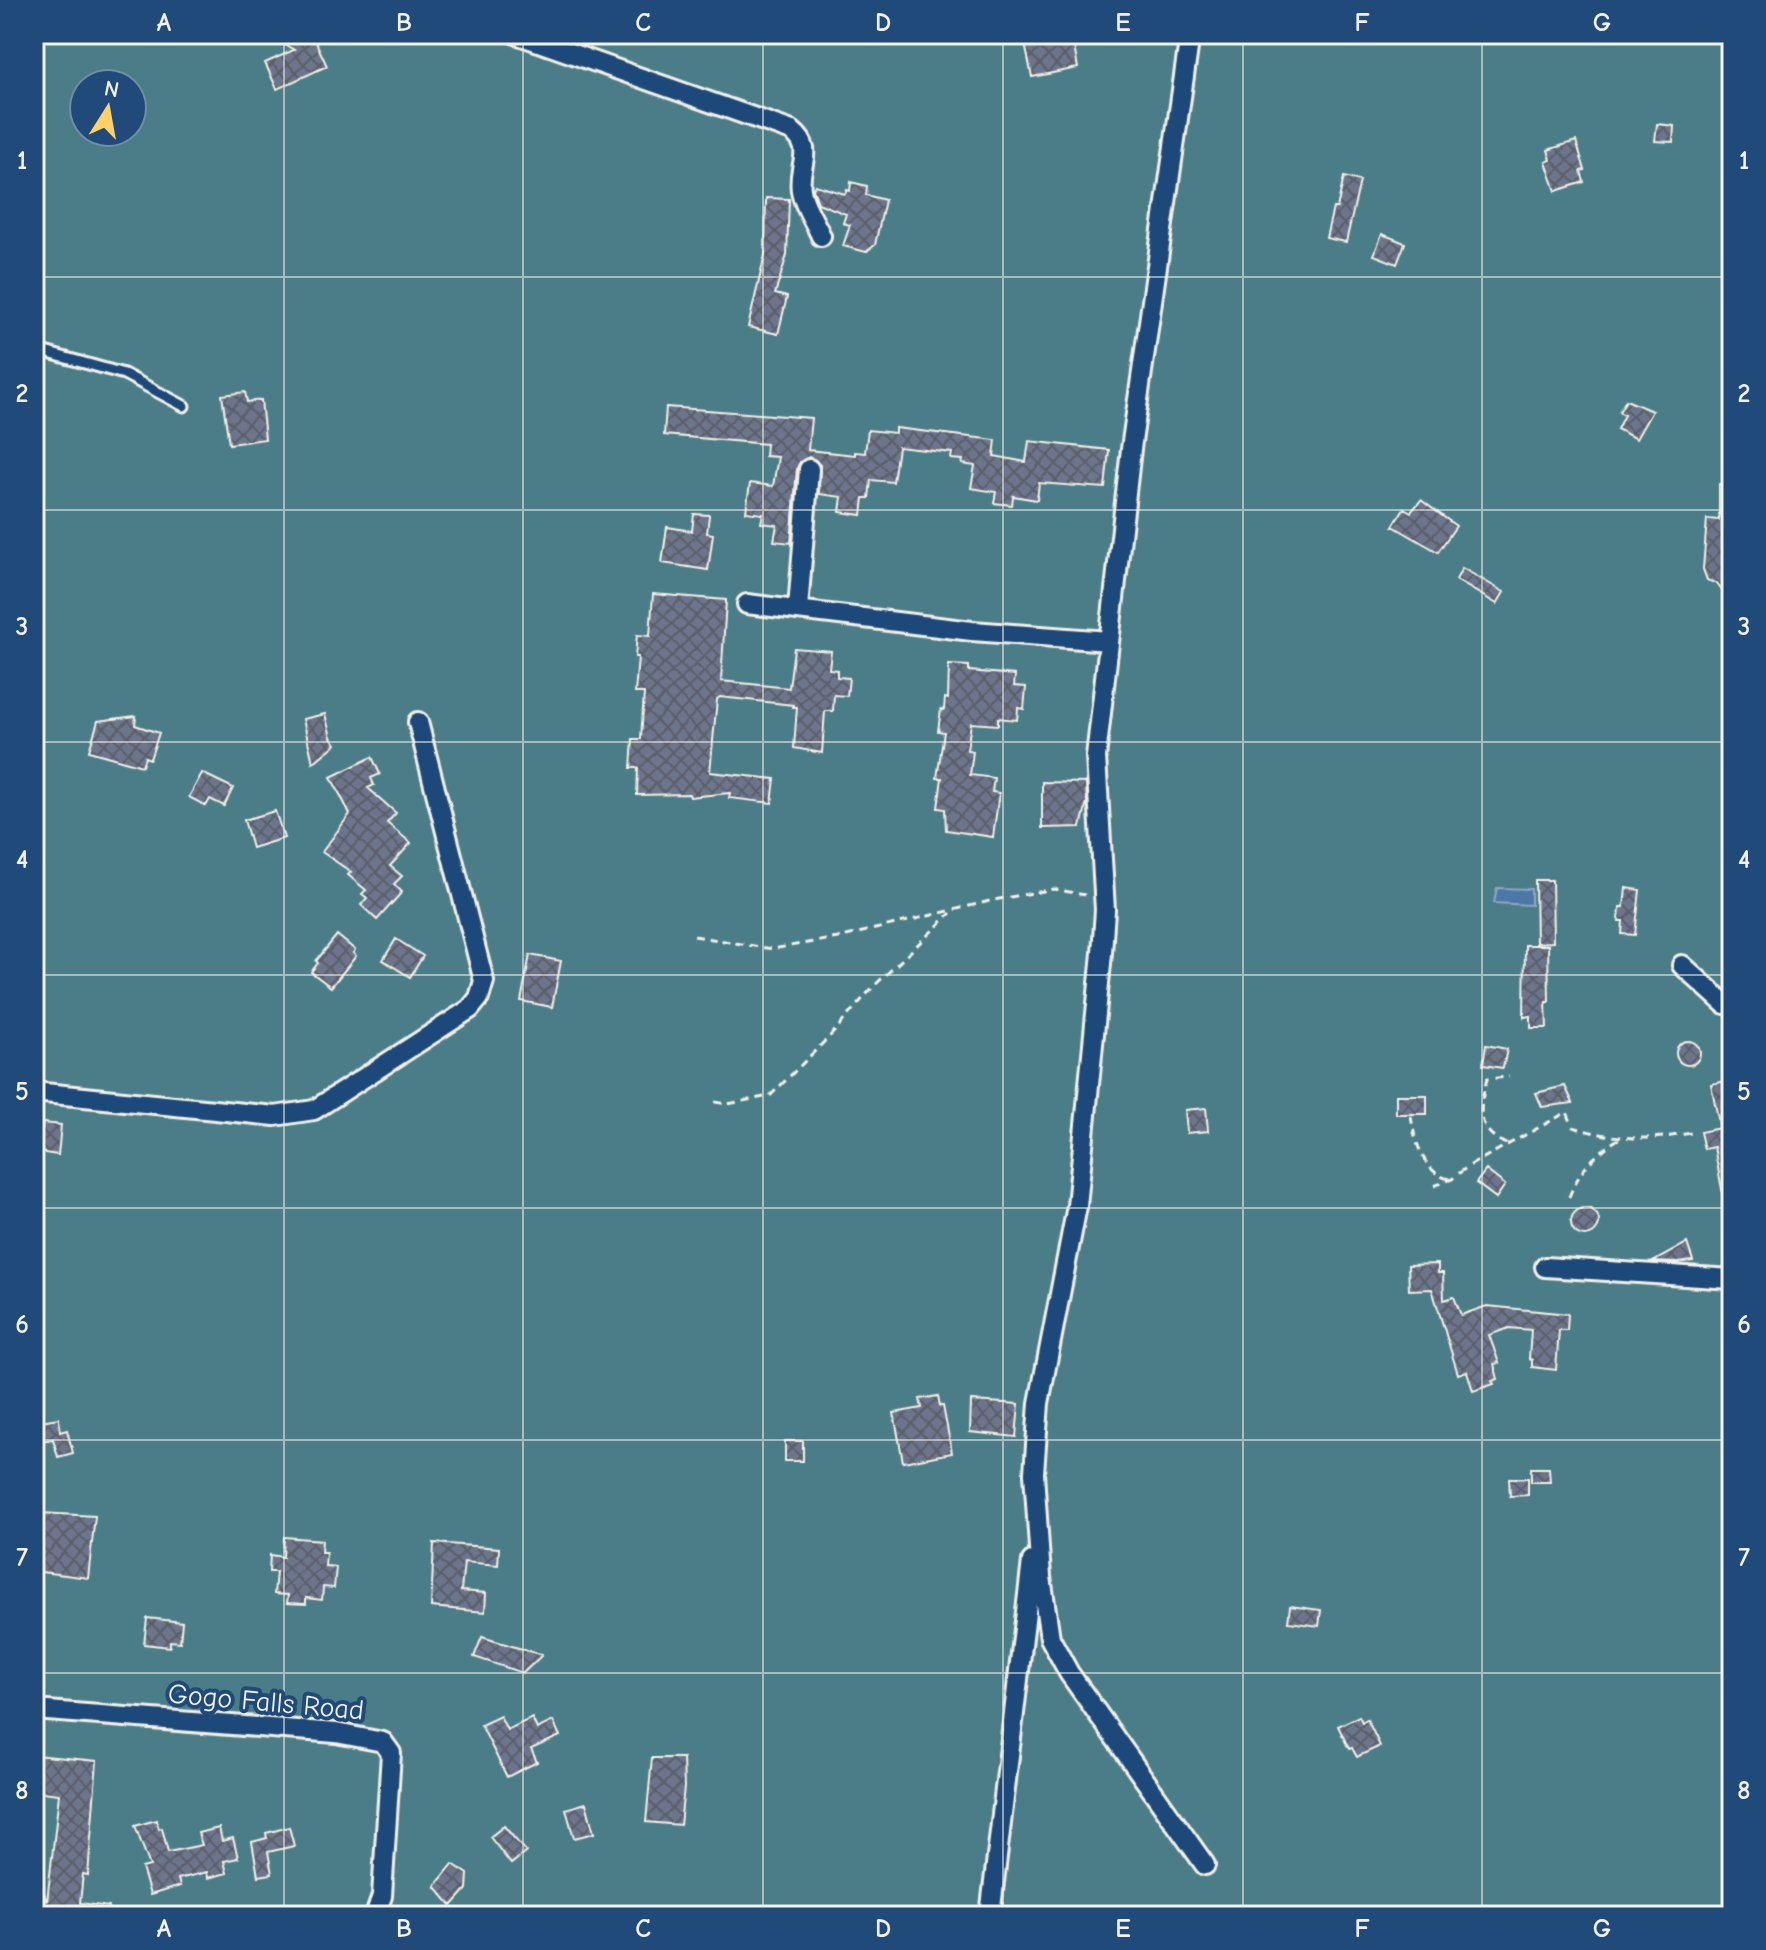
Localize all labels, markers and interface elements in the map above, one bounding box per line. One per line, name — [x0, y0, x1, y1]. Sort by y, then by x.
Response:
text: A — [157, 8, 172, 38]
text: B — [396, 8, 412, 38]
text: C — [635, 8, 651, 38]
text: D — [875, 8, 891, 38]
text: E — [1115, 8, 1131, 38]
text: F — [1354, 8, 1370, 38]
text: G — [1593, 8, 1611, 38]
north arrow — [68, 68, 148, 148]
text: N — [102, 75, 121, 103]
text: 1 — [17, 146, 27, 176]
text: 1 — [1739, 146, 1749, 176]
text: 2 — [16, 379, 28, 409]
text: 2 — [1738, 379, 1750, 409]
text: 3 — [16, 612, 28, 642]
text: 3 — [1738, 612, 1750, 642]
text: 4 — [16, 845, 28, 875]
text: 4 — [1738, 845, 1750, 875]
text: 5 — [15, 1077, 29, 1107]
text: 5 — [1737, 1077, 1751, 1107]
text: 6 — [15, 1310, 29, 1340]
text: 6 — [1737, 1310, 1751, 1340]
text: 7 — [16, 1543, 28, 1573]
text: 7 — [1738, 1543, 1750, 1573]
street label: Gogo Falls Road — [167, 1677, 365, 1727]
text: 8 — [15, 1776, 29, 1806]
text: 8 — [1737, 1776, 1751, 1806]
text: A — [157, 1914, 172, 1944]
text: B — [396, 1914, 412, 1944]
text: C — [635, 1914, 651, 1944]
text: D — [875, 1914, 891, 1944]
text: E — [1115, 1914, 1131, 1944]
text: F — [1354, 1914, 1370, 1944]
text: G — [1593, 1914, 1611, 1944]

